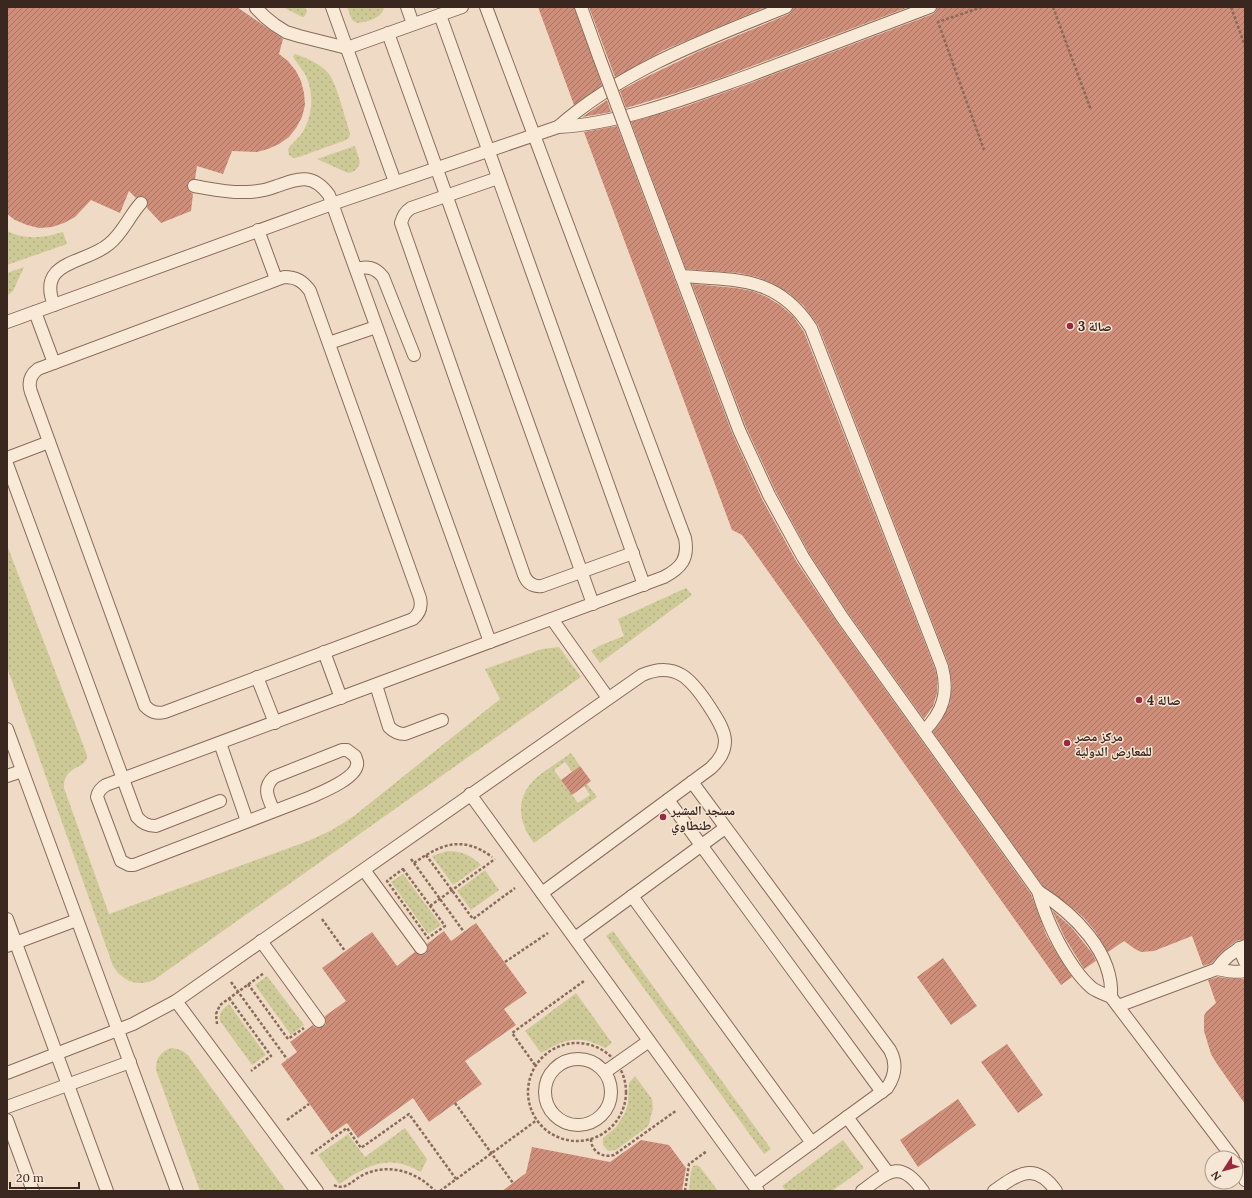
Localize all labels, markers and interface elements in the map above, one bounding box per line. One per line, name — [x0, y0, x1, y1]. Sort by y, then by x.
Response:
place label: صالة 3 — [1078, 318, 1112, 335]
marker: صالة 3 — [1065, 321, 1075, 331]
place label: صالة 4 — [1147, 692, 1181, 709]
marker: صالة 4 — [1134, 695, 1144, 705]
place label: مركز مصر للمعارض الدولية — [1074, 728, 1152, 760]
marker: مركز مصر للمعارض الدولية — [1062, 738, 1072, 748]
place label: مسجد المشير طنطاوي — [670, 802, 735, 836]
marker: مسجد المشير طنطاوي — [658, 812, 668, 822]
north arrow — [1204, 1150, 1244, 1190]
scale bar — [10, 1164, 79, 1190]
text: N — [1207, 1168, 1224, 1183]
text: 20 m — [16, 1170, 44, 1185]

